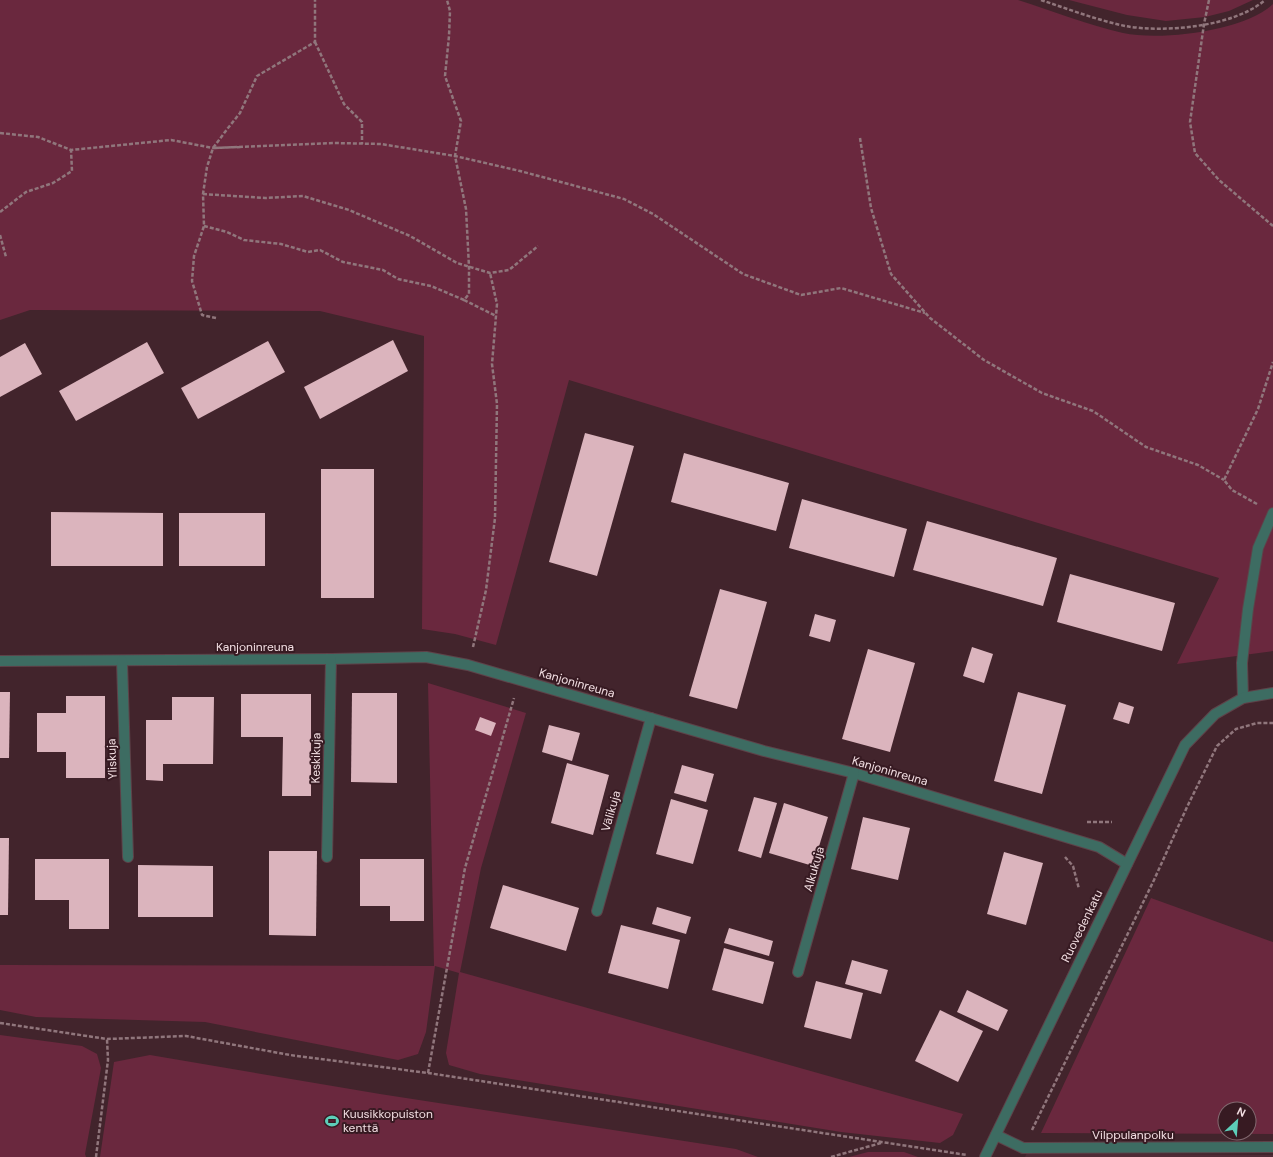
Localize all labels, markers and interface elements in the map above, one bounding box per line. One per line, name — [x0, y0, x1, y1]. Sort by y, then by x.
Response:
street label: Kanjoninreuna — [216, 639, 294, 655]
street label: Kanjoninreuna — [537, 665, 617, 701]
street label: Keskikuja — [308, 732, 324, 784]
street label: Yliskuja — [103, 738, 121, 780]
street label: Kanjoninreuna — [850, 753, 930, 789]
street label: Välikuja — [598, 789, 624, 833]
street label: Alkukuja — [800, 845, 828, 893]
street label: Ruovedenkatu — [1058, 887, 1107, 965]
north arrow — [1217, 1101, 1257, 1141]
text: N — [1235, 1104, 1248, 1120]
place label: Kuusikkopuiston kenttä — [343, 1106, 433, 1136]
sports icon: Kuusikkopuiston kenttä — [324, 1113, 340, 1129]
street label: Vilppulanpolku — [1092, 1127, 1174, 1143]

